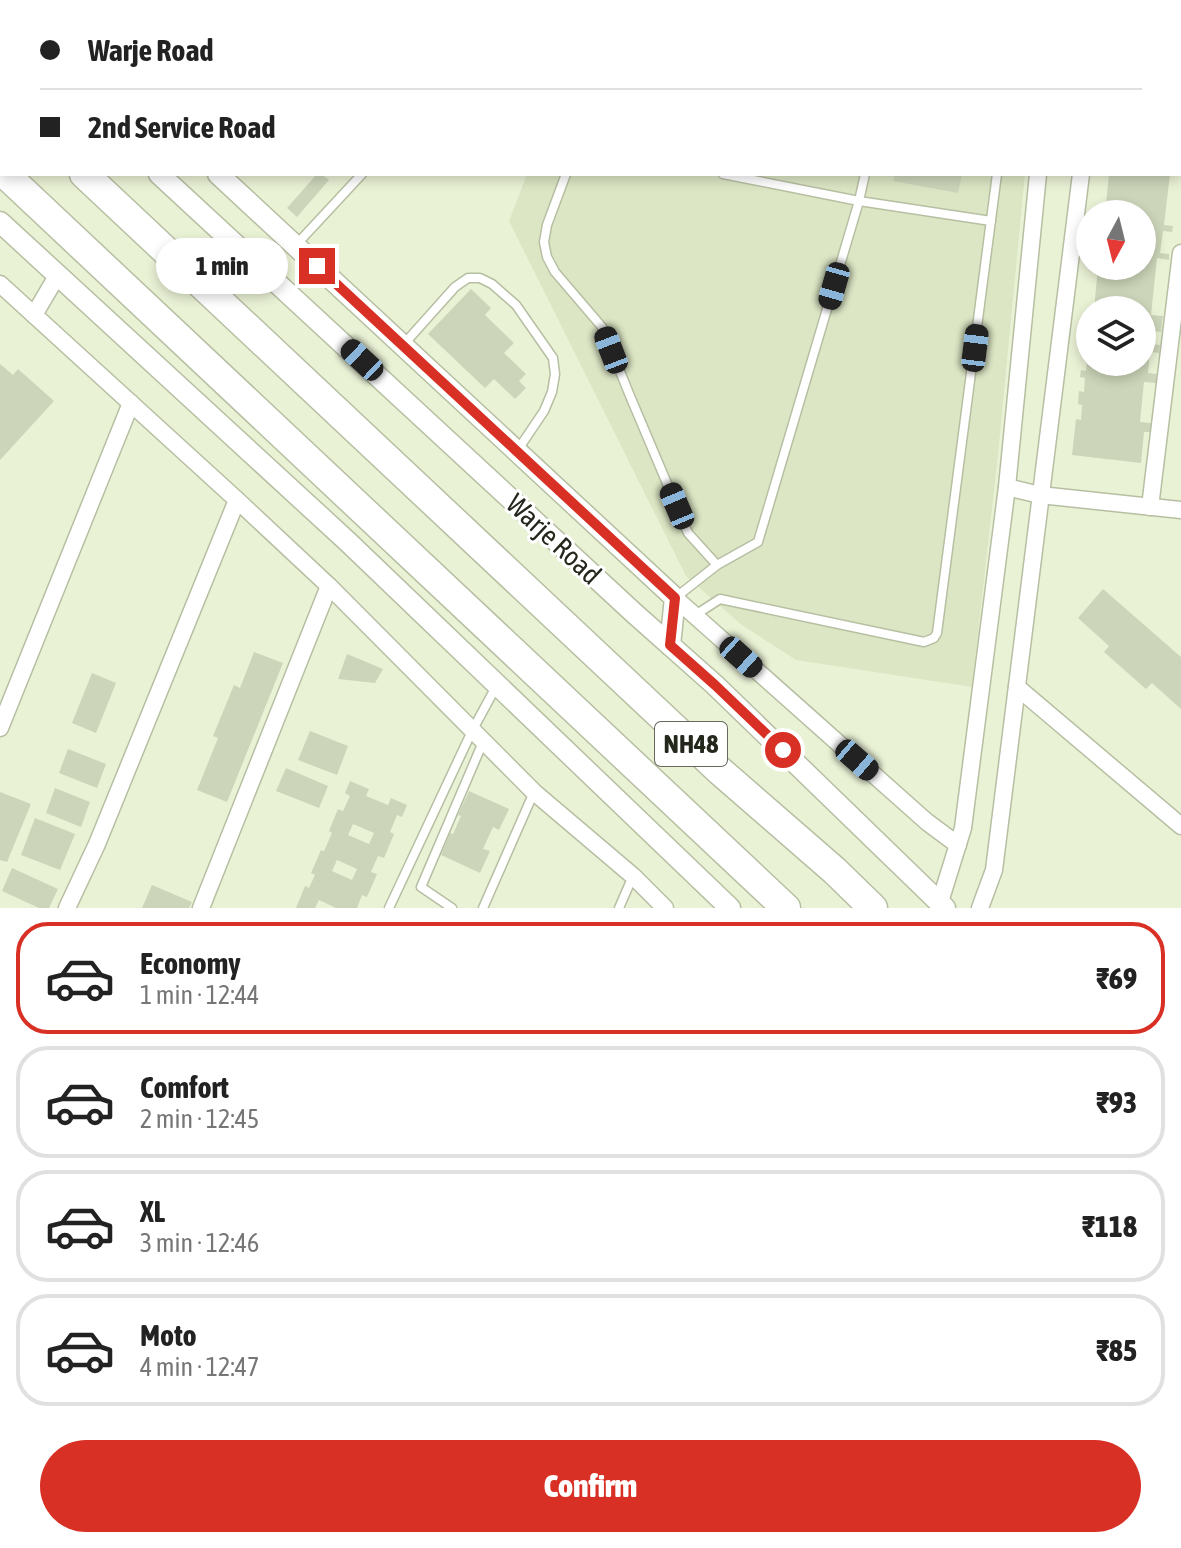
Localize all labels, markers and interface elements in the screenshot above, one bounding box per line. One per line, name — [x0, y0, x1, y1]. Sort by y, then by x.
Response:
text: Warje Road — [88, 33, 214, 67]
text: 2nd Service Road — [88, 110, 275, 144]
north arrow — [1076, 200, 1156, 280]
map controls — [1076, 200, 1156, 376]
callout: 1 min — [157, 238, 289, 294]
route end — [299, 248, 335, 284]
text: 1 min — [195, 251, 249, 281]
car — [816, 260, 852, 312]
button: layers — [1076, 296, 1156, 376]
car — [591, 323, 631, 377]
car — [960, 323, 990, 373]
car — [336, 335, 388, 385]
car — [657, 479, 697, 533]
street label: Warje Road — [500, 487, 608, 591]
car — [715, 632, 767, 682]
road number: NH48 — [655, 722, 727, 766]
route start — [765, 732, 801, 768]
car — [831, 735, 883, 785]
icon: car — [44, 942, 116, 1014]
text: Economy — [140, 946, 241, 980]
text: ₹69 — [1096, 961, 1137, 995]
text: 1 min · 12:44 — [140, 980, 259, 1010]
icon: car — [44, 1066, 116, 1138]
text: Comfort — [140, 1070, 229, 1104]
text: ₹93 — [1096, 1085, 1137, 1119]
text: 2 min · 12:45 — [140, 1104, 259, 1134]
icon: car — [44, 1190, 116, 1262]
text: XL — [140, 1194, 165, 1228]
text: ₹118 — [1082, 1209, 1137, 1243]
text: 3 min · 12:46 — [140, 1228, 259, 1258]
icon: car — [44, 1314, 116, 1386]
text: Moto — [140, 1318, 197, 1352]
text: ₹85 — [1096, 1333, 1137, 1367]
text: 4 min · 12:47 — [140, 1352, 259, 1382]
button: Confirm — [40, 1440, 1141, 1532]

